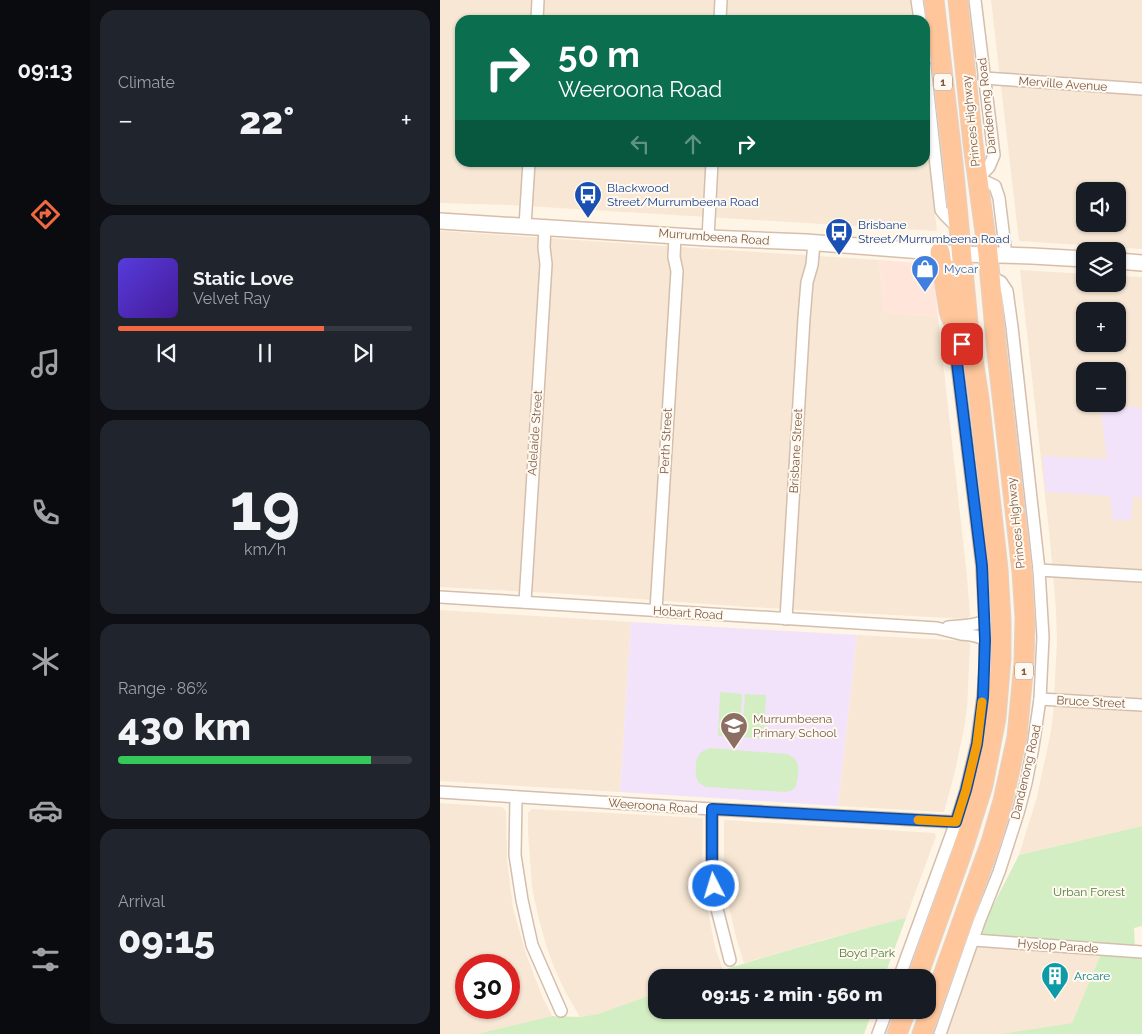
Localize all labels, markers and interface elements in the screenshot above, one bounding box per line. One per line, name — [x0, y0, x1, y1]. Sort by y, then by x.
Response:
text: 50 m — [558, 34, 640, 75]
icon: right — [475, 35, 540, 100]
text: 09:13 — [17, 57, 73, 83]
street label: Dandenong Road — [975, 57, 999, 155]
text: Climate — [118, 73, 175, 92]
road number: 1 — [934, 74, 952, 90]
street label: Princes Highway — [959, 74, 983, 167]
street label: Merville Avenue — [1018, 74, 1108, 94]
text: Weeroona Road — [558, 76, 722, 102]
text: 22° — [239, 98, 294, 143]
text: − — [118, 104, 133, 137]
text: + — [400, 104, 412, 137]
icon: left — [626, 130, 654, 158]
icon: ahead — [679, 130, 707, 158]
icon: right — [732, 130, 760, 158]
bus stop icon: Blackwood Street/Murrumbeena Road — [573, 180, 603, 219]
place label: Blackwood Street/Murrumbeena Road — [607, 181, 759, 209]
map controls — [1076, 182, 1126, 412]
button: sound — [1076, 182, 1126, 232]
icon: directions — [28, 197, 63, 232]
bus stop icon: Brisbane Street/Murrumbeena Road — [824, 217, 854, 256]
place label: Brisbane Street/Murrumbeena Road — [858, 218, 1010, 246]
street label: Murrumbeena Road — [658, 226, 770, 248]
button: layers — [1076, 242, 1126, 292]
shop icon: Mycar — [910, 254, 940, 293]
place label: Mycar — [944, 262, 979, 276]
text: Static Love — [193, 267, 294, 289]
text: Velvet Ray — [193, 289, 271, 308]
button: + — [1076, 302, 1126, 352]
pin — [941, 323, 983, 365]
icon: arrive — [948, 330, 976, 358]
icon: previous — [153, 339, 181, 367]
icon: pause — [251, 339, 279, 367]
icon: next — [349, 339, 377, 367]
icon: music — [28, 346, 63, 381]
button: − — [1076, 362, 1126, 412]
street label: Adelaide Street — [525, 390, 545, 476]
street label: Perth Street — [657, 408, 675, 474]
street label: Brisbane Street — [787, 408, 805, 494]
text: 19 — [230, 469, 300, 545]
street label: Princes Highway — [1004, 476, 1028, 569]
icon: phone — [28, 495, 63, 530]
text: km/h — [244, 540, 286, 559]
street label: Hobart Road — [653, 604, 723, 622]
icon: climate — [28, 644, 63, 679]
road number: 1 — [1015, 662, 1033, 679]
text: Range · 86% — [118, 679, 207, 698]
street label: Bruce Street — [1056, 693, 1126, 711]
text: 430 km — [118, 704, 251, 749]
school or university icon: Murrumbeena Primary School — [719, 711, 749, 750]
place label: Murrumbeena Primary School — [753, 712, 837, 740]
street label: Dandenong Road — [1008, 723, 1044, 821]
icon: car — [28, 793, 63, 828]
street label: Weeroona Road — [608, 796, 698, 816]
position arrow — [687, 859, 739, 911]
park label: Urban Forest — [1053, 885, 1125, 899]
text: Arrival — [118, 892, 165, 911]
text: 09:15 — [118, 917, 215, 962]
street label: Hyslop Parade — [1017, 936, 1099, 956]
icon: filters — [28, 942, 63, 977]
park label: Boyd Park — [839, 946, 896, 960]
speed limit sign: 30 — [455, 954, 520, 1019]
building icon: Arcare — [1040, 961, 1070, 1000]
place label: Arcare — [1074, 969, 1110, 983]
text: 09:15 · 2 min · 560 m — [701, 983, 883, 1005]

